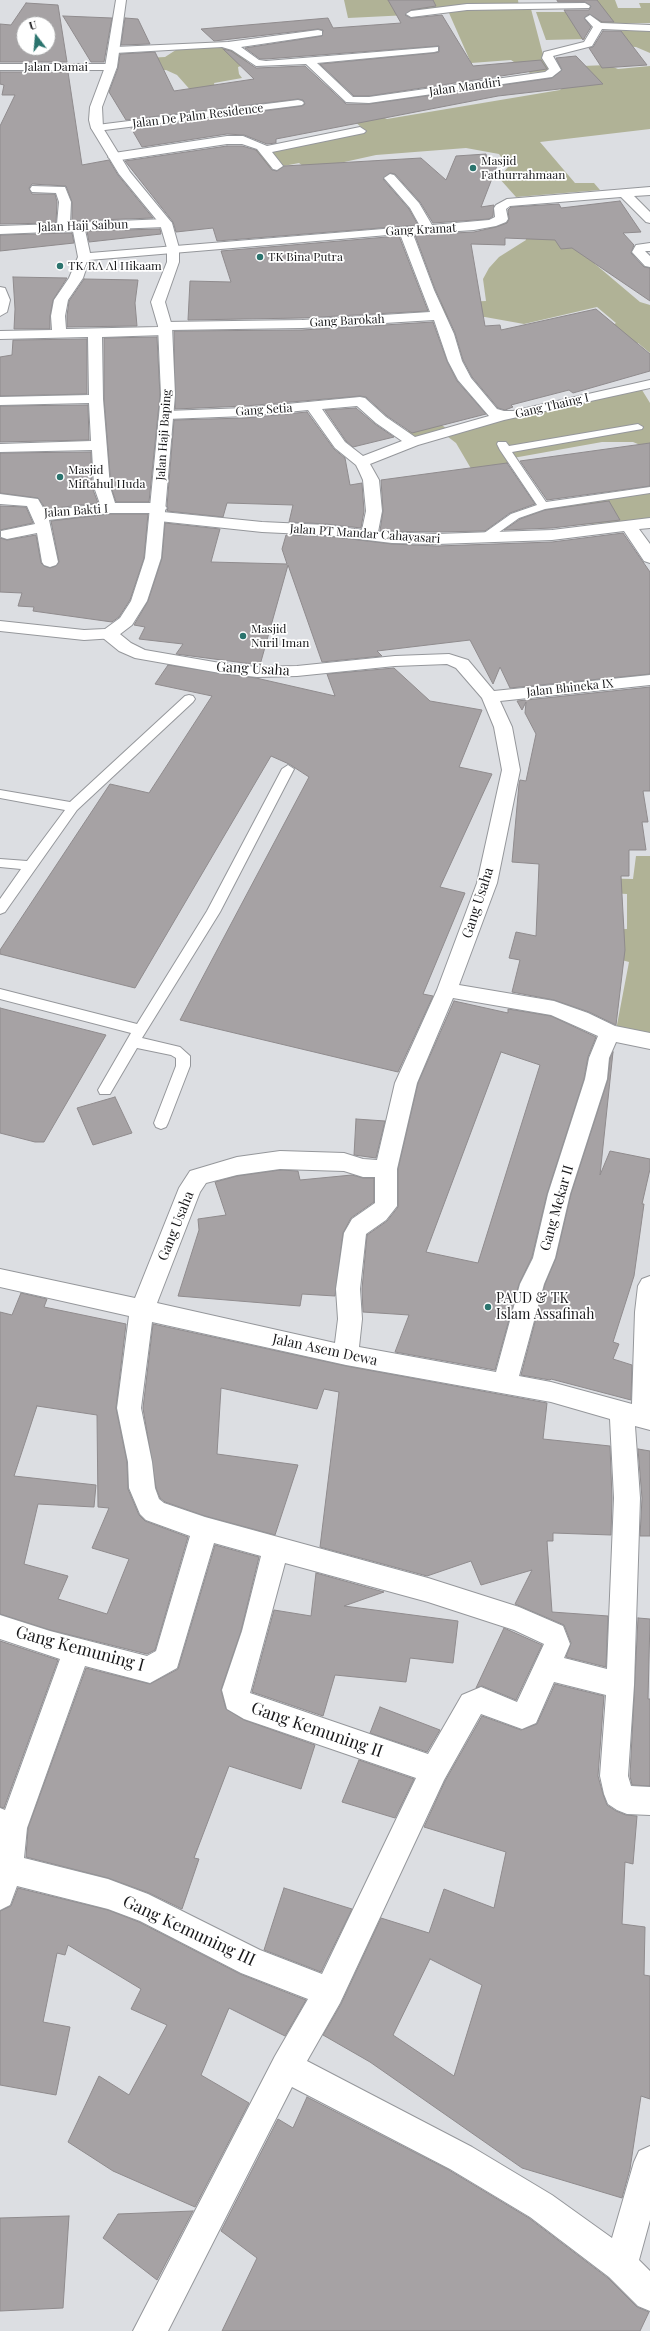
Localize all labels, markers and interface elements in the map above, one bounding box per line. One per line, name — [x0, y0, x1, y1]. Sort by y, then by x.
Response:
north arrow — [16, 16, 56, 56]
text: U — [27, 17, 39, 33]
street label: Jalan Damai — [24, 60, 88, 74]
street label: Jalan Mandiri — [428, 75, 502, 99]
street label: Jalan De Palm Residence — [132, 101, 264, 131]
place label: Masjid Fathurrahmaan — [481, 154, 565, 182]
marker: Masjid Fathurrahmaan — [468, 163, 478, 173]
street label: Jalan Haji Saibun — [37, 217, 129, 235]
street label: Gang Kramat — [385, 221, 457, 239]
place label: TK Bina Putra — [268, 250, 343, 264]
marker: TK Bina Putra — [255, 252, 265, 262]
place label: TK/RA Al Hikaam — [68, 259, 162, 273]
marker: TK/RA Al Hikaam — [55, 261, 65, 271]
street label: Gang Barokah — [309, 312, 385, 330]
street label: Jalan Haji Baping — [154, 389, 174, 481]
street label: Gang Thaing I — [514, 391, 590, 421]
street label: Gang Setia — [235, 401, 293, 419]
place label: Masjid Miftahul Huda — [68, 463, 145, 491]
marker: Masjid Miftahul Huda — [55, 472, 65, 482]
street label: Jalan Bakti I — [44, 502, 108, 520]
street label: Jalan PT Mandar Cahayasari — [289, 522, 441, 546]
place label: Masjid Nuril Iman — [251, 622, 309, 650]
marker: Masjid Nuril Iman — [238, 631, 248, 641]
street label: Gang Usaha — [216, 659, 290, 679]
street label: Jalan Bhineka IX — [526, 676, 614, 700]
street label: Gang Usaha — [459, 865, 497, 941]
street label: Gang Mekar II — [537, 1163, 577, 1253]
street label: Gang Usaha — [154, 1189, 198, 1263]
place label: PAUD & TK Islam Assafinah — [496, 1291, 594, 1324]
marker: PAUD & TK Islam Assafinah — [483, 1302, 493, 1312]
street label: Jalan Asem Dewa — [271, 1331, 379, 1369]
street label: Gang Kemuning I — [13, 1622, 147, 1676]
street label: Gang Kemuning II — [248, 1698, 386, 1762]
street label: Gang Kemuning III — [120, 1891, 258, 1971]

